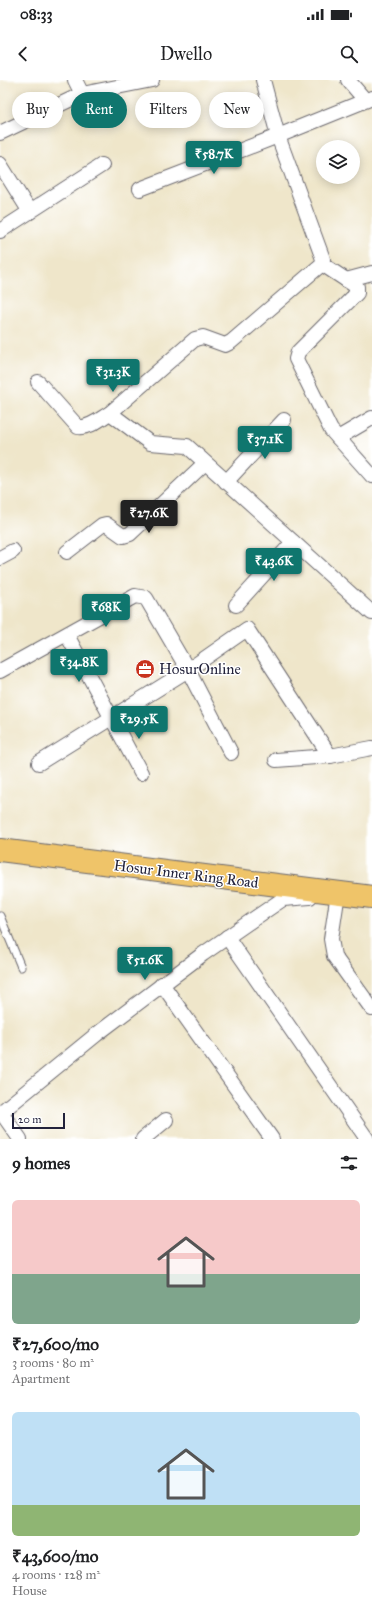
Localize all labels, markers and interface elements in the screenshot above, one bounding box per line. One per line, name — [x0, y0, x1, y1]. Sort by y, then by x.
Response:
text: 08:33 — [20, 5, 52, 23]
icon: back — [12, 43, 34, 65]
text: Dwello — [160, 43, 212, 65]
icon: search — [338, 43, 360, 65]
chip: Buy — [12, 92, 63, 128]
chip: Rent — [71, 92, 127, 128]
chip: Filters — [135, 92, 201, 128]
chip: New — [209, 92, 264, 128]
map controls — [316, 140, 360, 184]
button: layers — [316, 140, 360, 184]
pin: ₹58.7K — [181, 141, 247, 175]
text: ₹58.7K — [195, 146, 233, 162]
pin: ₹31.3K — [80, 359, 146, 393]
text: ₹31.3K — [96, 364, 130, 380]
pin: ₹37.1K — [232, 426, 298, 460]
text: ₹37.1K — [247, 431, 283, 447]
pin: ₹27.6K — [116, 500, 182, 534]
text: ₹27.6K — [130, 505, 168, 521]
pin: ₹43.6K — [241, 548, 307, 582]
text: ₹43.6K — [255, 553, 293, 569]
pin: ₹68K — [82, 594, 130, 628]
text: ₹68K — [91, 599, 121, 615]
pin: ₹34.8K — [46, 649, 112, 683]
text: ₹34.8K — [59, 654, 99, 670]
office icon: HosurOnline — [134, 658, 156, 680]
place label: HosurOnline — [159, 660, 241, 678]
pin: ₹29.5K — [106, 706, 172, 740]
text: ₹29.5K — [120, 711, 158, 727]
street label: Hosur Inner Ring Road — [113, 856, 260, 892]
pin: ₹51.6K — [112, 947, 178, 981]
text: ₹51.6K — [126, 952, 164, 968]
scale bar — [12, 1111, 65, 1130]
text: 20 m — [18, 1113, 41, 1126]
icon: filters — [338, 1152, 360, 1174]
text: 9 homes — [12, 1153, 70, 1174]
icon: home — [150, 1226, 222, 1298]
text: ₹27,600/mo — [12, 1334, 99, 1355]
text: 3 rooms · 80 m² — [12, 1355, 94, 1371]
text: Apartment — [12, 1371, 70, 1387]
icon: home — [150, 1438, 222, 1510]
text: ₹43,600/mo — [12, 1546, 98, 1567]
text: 4 rooms · 128 m² — [12, 1567, 100, 1583]
text: House — [12, 1583, 47, 1599]

